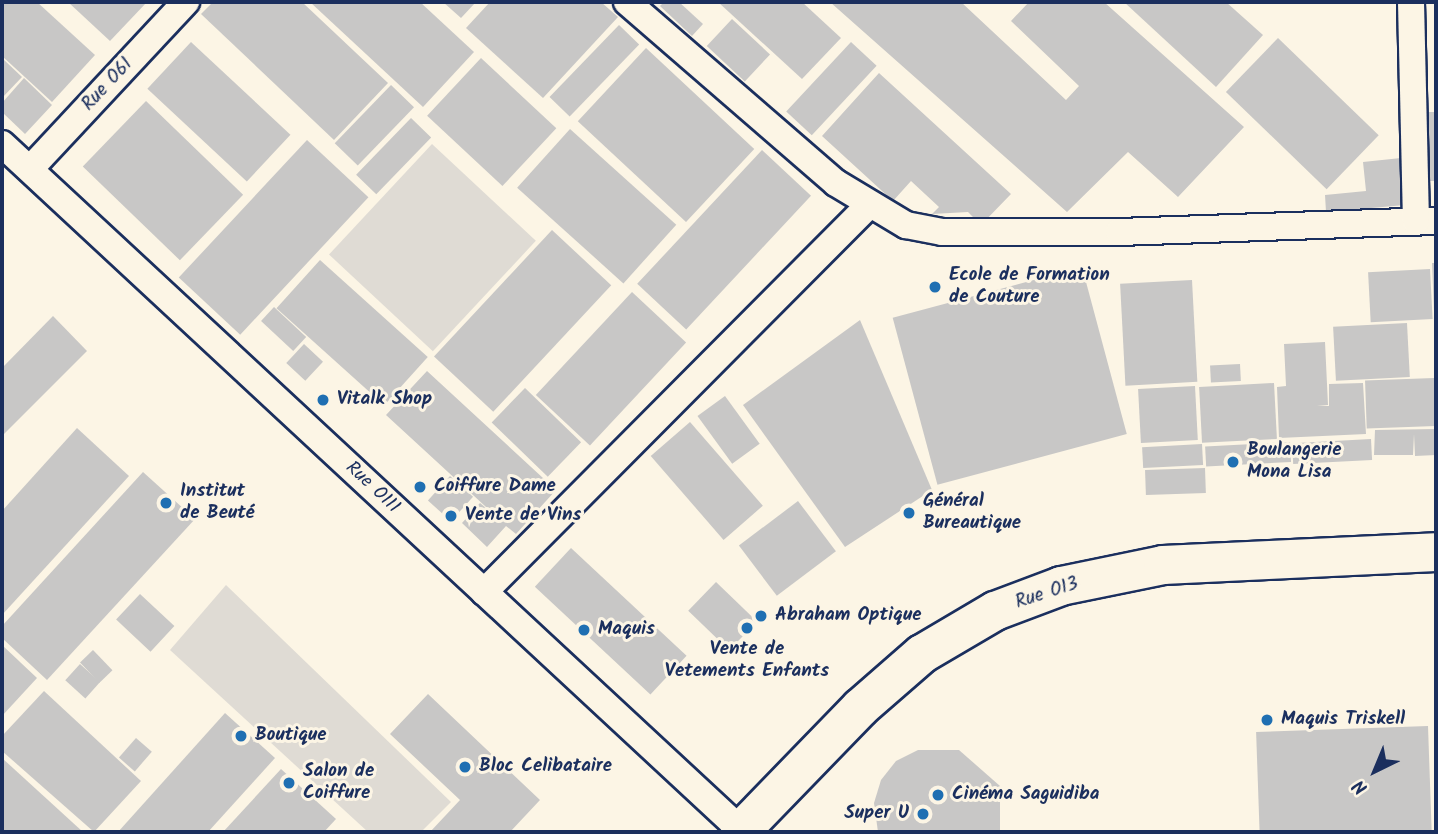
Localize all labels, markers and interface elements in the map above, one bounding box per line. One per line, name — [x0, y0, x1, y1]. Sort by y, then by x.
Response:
street label: Rue O61 — [78, 54, 138, 116]
place label: Ecole de Formation de Couture — [949, 265, 1110, 309]
marker: Ecole de Formation de Couture — [927, 279, 943, 295]
place label: Vitalk Shop — [337, 389, 432, 411]
marker: Vitalk Shop — [315, 392, 331, 408]
place label: Boulangerie Mona Lisa — [1247, 440, 1342, 484]
marker: Boulangerie Mona Lisa — [1225, 454, 1241, 470]
street label: Rue O111 — [340, 457, 404, 519]
place label: Coiffure Dame — [434, 476, 556, 498]
marker: Coiffure Dame — [412, 479, 428, 495]
place label: Institut de Beuté — [180, 481, 254, 525]
place label: Général Bureautique — [923, 491, 1021, 535]
marker: Institut de Beuté — [158, 495, 174, 511]
place label: Vente de Vins — [465, 505, 581, 527]
marker: Général Bureautique — [901, 505, 917, 521]
marker: Vente de Vins — [443, 508, 459, 524]
street label: Rue O13 — [1013, 573, 1081, 615]
place label: Abraham Optique — [775, 605, 921, 627]
marker: Abraham Optique — [753, 608, 769, 624]
place label: Maquis — [598, 619, 655, 641]
marker: Vente de Vetements Enfants — [739, 620, 755, 636]
marker: Maquis — [576, 622, 592, 638]
place label: Vente de Vetements Enfants — [665, 639, 829, 683]
place label: Maquis Triskell — [1281, 709, 1405, 731]
marker: Maquis Triskell — [1259, 712, 1275, 728]
place label: Boutique — [255, 725, 327, 747]
marker: Boutique — [233, 728, 249, 744]
north arrow — [1340, 736, 1410, 806]
place label: Bloc Celibataire — [479, 756, 612, 778]
marker: Bloc Celibataire — [457, 759, 473, 775]
place label: Salon de Coiffure — [303, 761, 374, 805]
text: N — [1346, 771, 1375, 801]
marker: Salon de Coiffure — [281, 775, 297, 791]
place label: Cinéma Saguidiba — [952, 784, 1100, 806]
marker: Cinéma Saguidiba — [930, 787, 946, 803]
place label: Super U — [844, 803, 909, 825]
marker: Super U — [915, 806, 931, 822]

